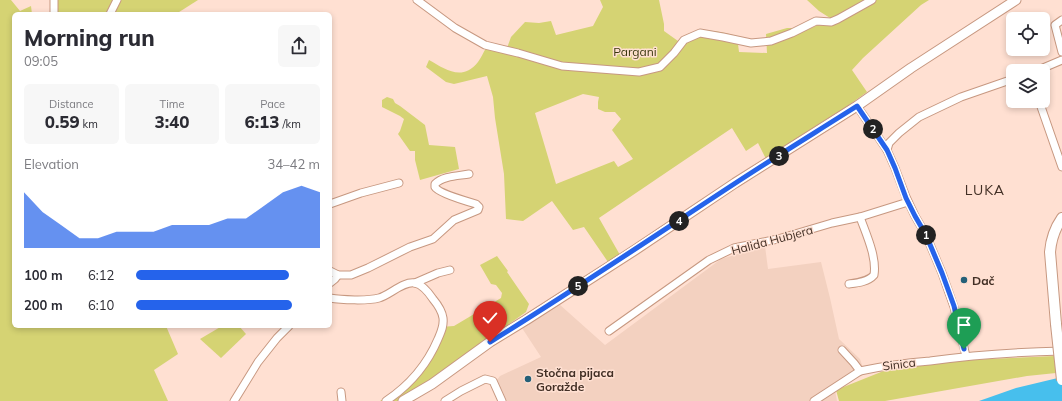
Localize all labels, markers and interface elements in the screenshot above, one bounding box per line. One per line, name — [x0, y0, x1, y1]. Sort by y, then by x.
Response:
map controls — [1006, 12, 1050, 108]
button: locate — [1006, 12, 1050, 56]
text: Morning run — [24, 24, 155, 52]
button: share — [278, 25, 320, 67]
park label: Pargani — [613, 44, 657, 59]
text: 09:05 — [24, 53, 58, 69]
button: layers — [1006, 64, 1050, 108]
text: Distance — [49, 97, 94, 111]
text: Time — [160, 97, 184, 111]
text: Pace — [260, 97, 285, 111]
text: 0.59 — [45, 111, 80, 132]
text: 3:40 — [154, 111, 190, 132]
text: 6:13 — [244, 111, 280, 132]
text: km — [80, 117, 98, 131]
text: /km — [280, 117, 301, 131]
pin: 2 — [863, 119, 883, 139]
text: 2 — [870, 122, 876, 136]
pin: 3 — [769, 146, 789, 166]
text: 3 — [776, 149, 782, 163]
text: Elevation — [24, 156, 79, 172]
text: 34–42 m — [267, 156, 320, 172]
district label: LUKA — [965, 181, 1005, 199]
pin: 4 — [669, 211, 689, 231]
text: 4 — [676, 214, 682, 228]
street label: Halida Hubjera — [730, 222, 814, 258]
pin: 1 — [916, 225, 936, 245]
text: 1 — [923, 228, 929, 242]
text: 100 m — [24, 267, 63, 283]
text: 6:12 — [88, 267, 114, 283]
place label: Dač — [972, 273, 995, 288]
marker: Dač — [959, 275, 969, 285]
pin: 5 — [568, 276, 588, 296]
text: 5 — [575, 279, 581, 293]
text: 200 m — [24, 297, 63, 313]
text: 6:10 — [88, 297, 114, 313]
pin — [473, 301, 507, 342]
icon: check — [479, 307, 501, 329]
pin — [947, 308, 981, 349]
icon: arrive — [953, 314, 975, 336]
street label: Sinica — [882, 355, 916, 373]
place label: Stočna pijaca Goražde — [536, 365, 614, 394]
marker: Stočna pijaca Goražde — [523, 374, 533, 384]

